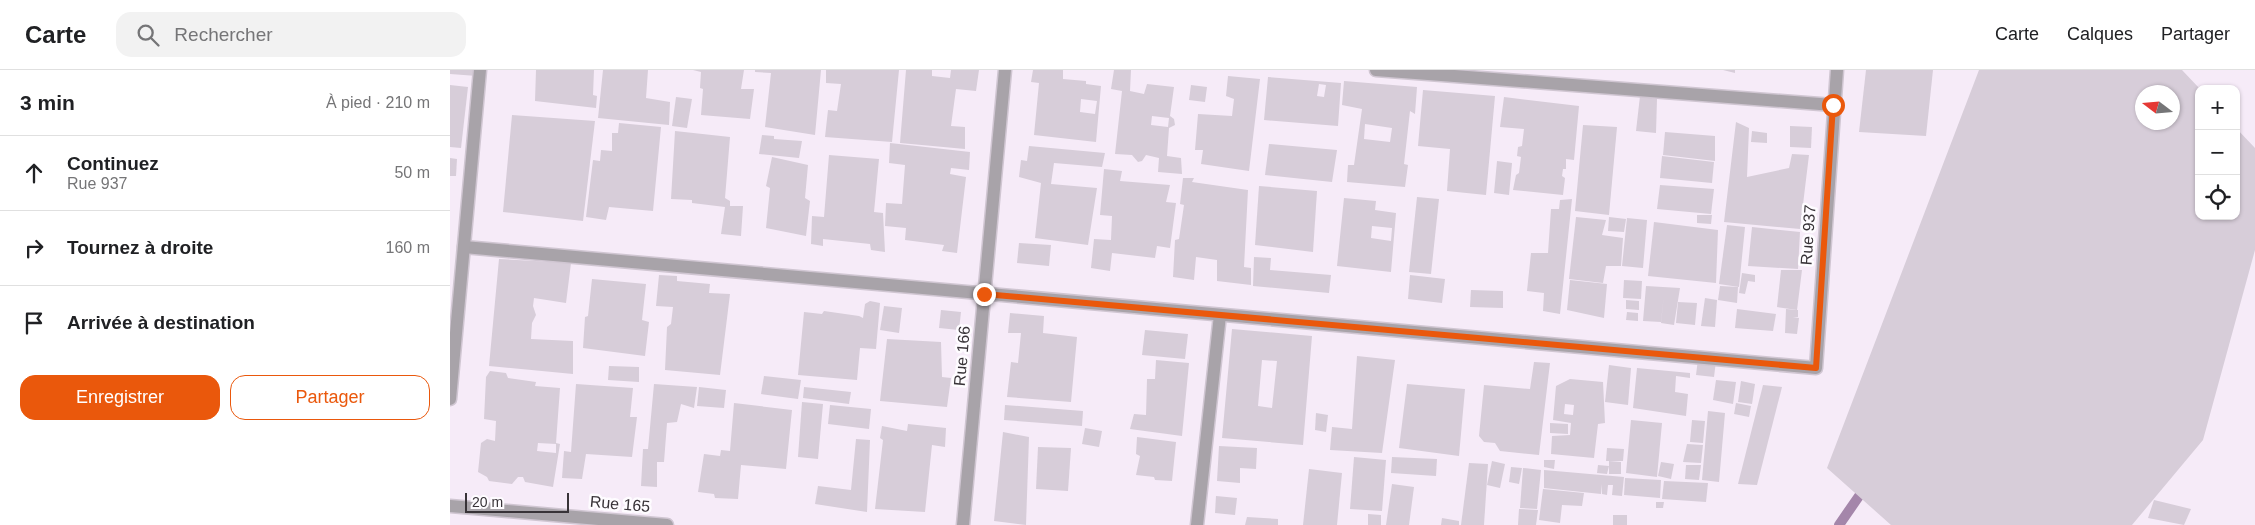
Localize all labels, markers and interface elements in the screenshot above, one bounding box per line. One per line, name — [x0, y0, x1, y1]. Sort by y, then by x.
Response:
search box — [116, 12, 466, 57]
text: Carte — [25, 21, 86, 48]
icon: search — [134, 21, 162, 49]
text: Rechercher — [174, 24, 273, 45]
text: Carte — [1995, 24, 2039, 44]
text: Calques — [2067, 24, 2133, 44]
text: Partager — [2161, 24, 2230, 44]
north arrow — [2135, 85, 2180, 130]
map controls — [2195, 85, 2240, 220]
button: + — [2195, 85, 2240, 130]
text: 3 min — [20, 91, 75, 114]
text: À pied · 210 m — [326, 94, 430, 111]
route start — [1822, 94, 1845, 117]
button: − — [2195, 130, 2240, 175]
text: Continuez — [67, 153, 159, 174]
icon: ahead — [20, 159, 48, 187]
text: 50 m — [394, 164, 430, 181]
text: Rue 937 — [67, 175, 128, 192]
button: locate — [2195, 175, 2240, 220]
street label: Rue 937 — [1797, 204, 1819, 266]
icon: right — [20, 234, 48, 262]
text: Tournez à droite — [67, 237, 213, 258]
text: 160 m — [386, 239, 430, 256]
route end — [973, 283, 996, 306]
icon: arrive — [20, 309, 48, 337]
text: Arrivée à destination — [67, 312, 255, 333]
street label: Rue 166 — [951, 325, 973, 387]
button: Enregistrer — [20, 375, 220, 420]
button: Partager — [230, 375, 430, 420]
scale bar — [465, 490, 569, 513]
street label: Rue 165 — [589, 493, 651, 515]
text: 20 m — [472, 494, 503, 510]

